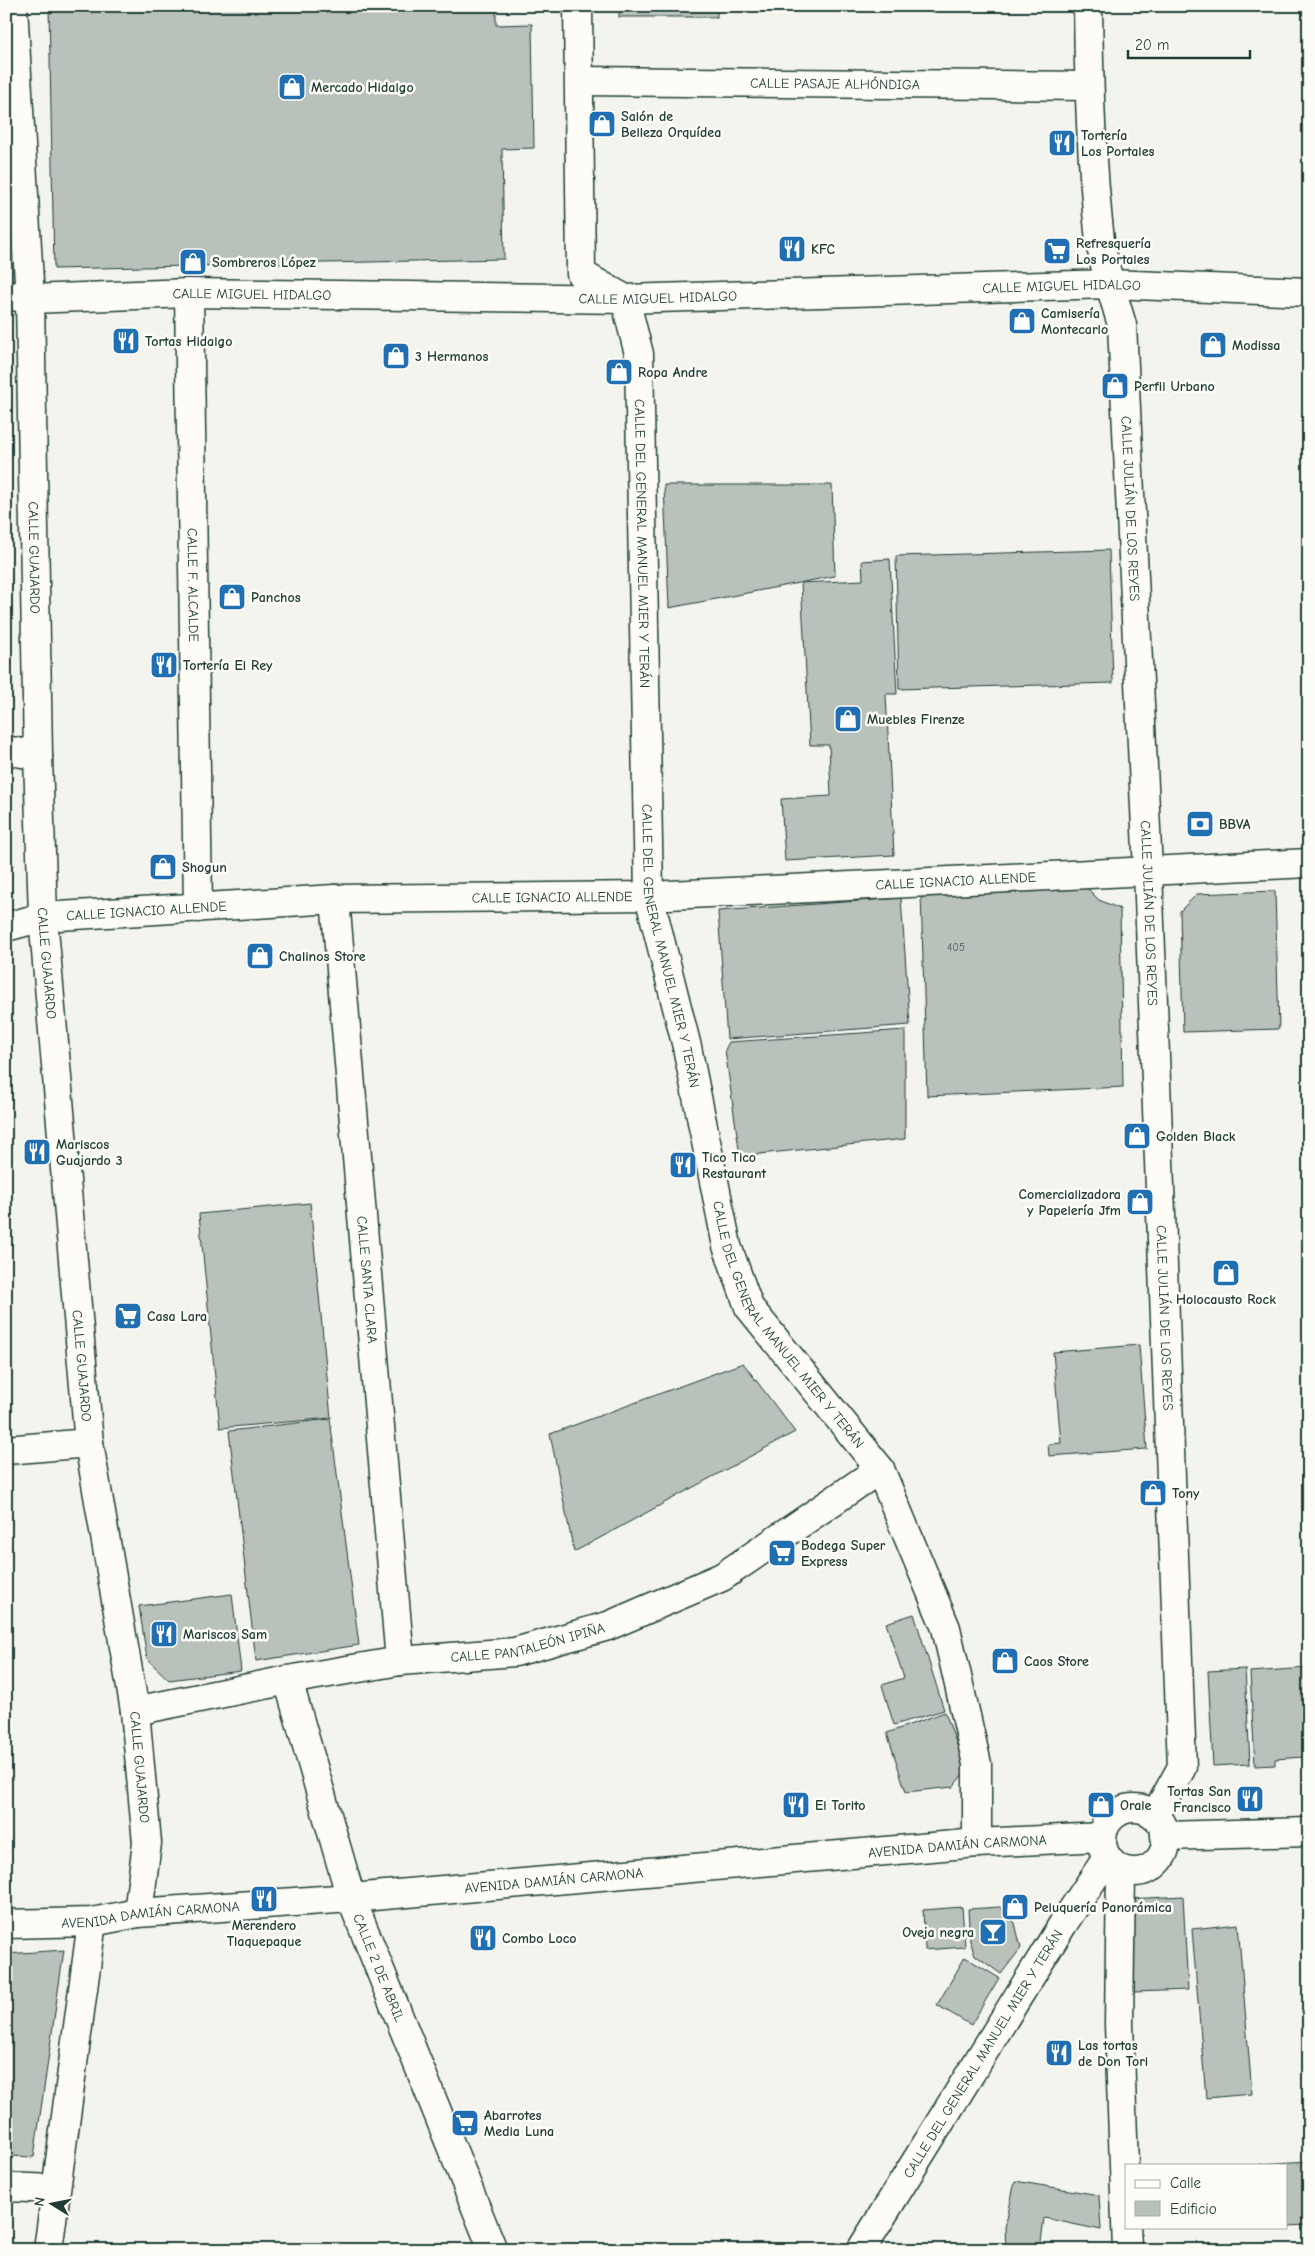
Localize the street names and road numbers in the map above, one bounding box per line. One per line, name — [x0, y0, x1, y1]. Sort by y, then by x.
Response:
street label: CALLE PASAJE ALHÓNDIGA — [750, 74, 920, 93]
street label: CALLE MIGUEL HIDALGO — [982, 275, 1141, 296]
street label: CALLE MIGUEL HIDALGO — [172, 284, 331, 303]
street label: CALLE MIGUEL HIDALGO — [578, 287, 737, 308]
street label: CALLE DEL GENERAL MANUEL MIER Y TERÁN — [631, 399, 654, 688]
street label: CALLE JULIÁN DE LOS REYES — [1118, 415, 1144, 602]
street label: CALLE GUAJARDO — [25, 501, 44, 614]
street label: CALLE F. ALCALDE — [184, 528, 203, 642]
street label: CALLE DEL GENERAL MANUEL MIER Y TERÁN — [639, 804, 704, 1089]
street label: CALLE JULIÁN DE LOS REYES — [1137, 820, 1162, 1006]
street label: CALLE IGNACIO ALLENDE — [875, 868, 1036, 893]
street label: CALLE IGNACIO ALLENDE — [472, 888, 633, 906]
street label: CALLE IGNACIO ALLENDE — [66, 897, 227, 924]
street label: CALLE GUAJARDO — [34, 907, 60, 1020]
street label: CALLE DEL GENERAL MANUEL MIER Y TERÁN — [710, 1199, 868, 1451]
street label: CALLE SANTA CLARA — [354, 1215, 381, 1344]
street label: CALLE JULIÁN DE LOS REYES — [1153, 1225, 1177, 1411]
street label: CALLE GUAJARDO — [69, 1309, 96, 1422]
street label: CALLE PANTALEÓN IPIÑA — [450, 1619, 606, 1666]
street label: CALLE GUAJARDO — [127, 1711, 154, 1824]
street label: AVENIDA DAMIÁN CARMONA — [867, 1831, 1047, 1861]
street label: AVENIDA DAMIÁN CARMONA — [464, 1864, 644, 1896]
street label: AVENIDA DAMIÁN CARMONA — [61, 1897, 240, 1931]
street label: CALLE 2 DE ABRIL — [350, 1911, 409, 2024]
street label: CALLE DEL GENERAL MANUEL MIER Y TERÁN — [899, 1926, 1066, 2181]

